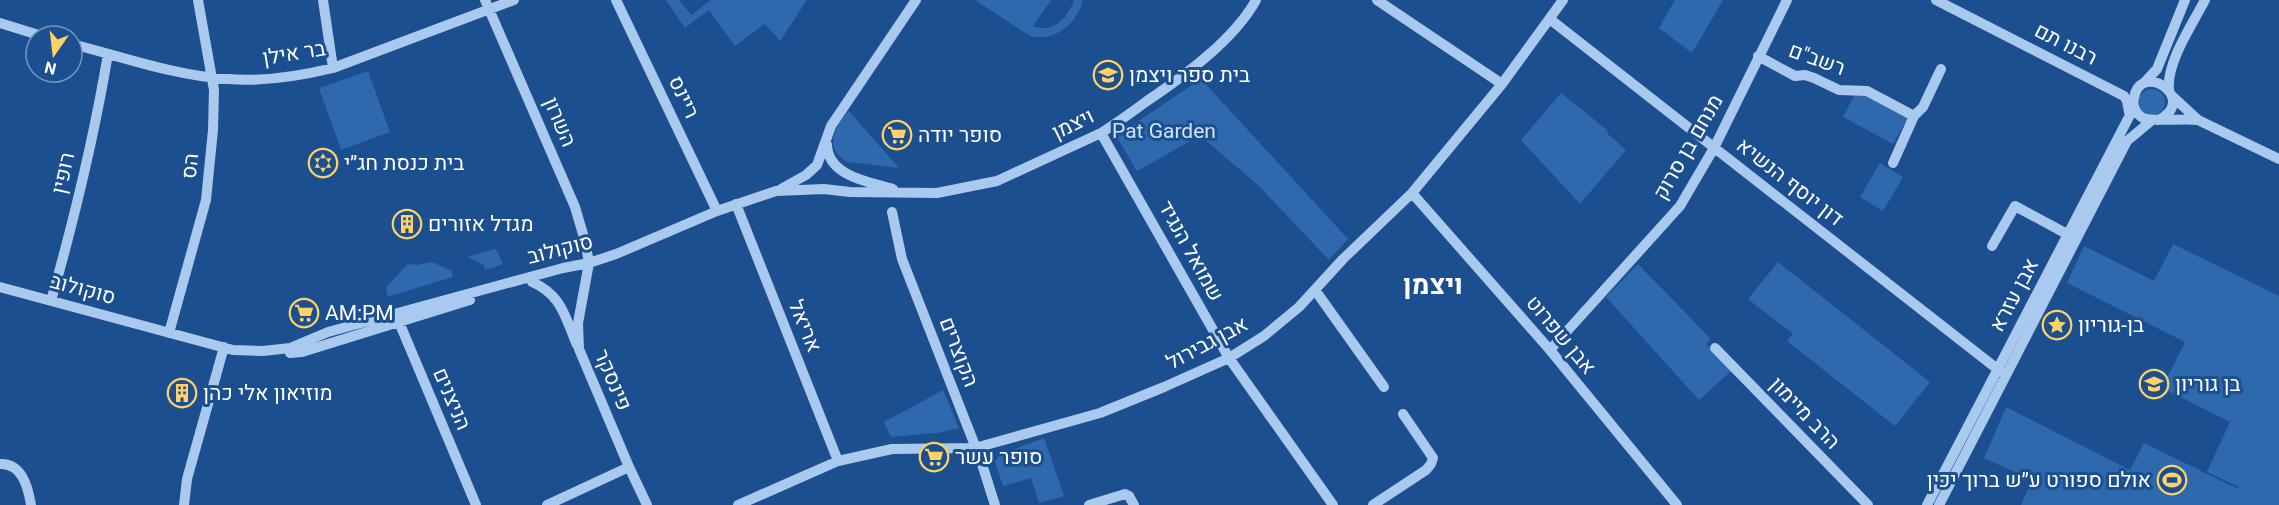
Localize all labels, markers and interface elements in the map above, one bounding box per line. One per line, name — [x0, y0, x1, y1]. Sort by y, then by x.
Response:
street label: רבנו תם — [2031, 18, 2101, 70]
north arrow — [24, 24, 84, 84]
street label: בר אילן — [261, 36, 327, 70]
street label: רשב"ם — [1786, 38, 1848, 80]
text: N — [43, 57, 58, 79]
school or university icon: בית ספר ויצמן — [1092, 59, 1124, 91]
place label: בית ספר ויצמן — [1129, 63, 1250, 87]
street label: ריינס — [664, 72, 704, 122]
street label: מנחם בן סרוק — [1648, 90, 1728, 204]
street label: השרון — [539, 94, 581, 150]
street label: ויצמן — [1048, 104, 1098, 144]
supermarket icon: סופר יודה — [881, 119, 913, 151]
park label: Pat Garden — [1112, 119, 1216, 143]
place label: סופר יודה — [918, 123, 1002, 147]
street label: דון יוסף הנשיא — [1732, 133, 1848, 231]
synagogue icon: בית כנסת חג״י — [307, 147, 339, 179]
street label: רופין — [47, 150, 79, 196]
place label: בית כנסת חג״י — [344, 151, 464, 175]
street label: הס — [177, 152, 203, 180]
street label: שמואל הנגיד — [1154, 197, 1228, 305]
building icon: מגדל אזורים — [391, 208, 423, 240]
place label: מגדל אזורים — [428, 212, 533, 236]
street label: סוקולוב — [525, 229, 595, 269]
street label: אבן עזרא — [1985, 254, 2043, 336]
street label: סוקולוב — [48, 269, 118, 309]
district label: ויצמן — [1403, 269, 1463, 301]
street label: אבן שפרוט — [1521, 291, 1601, 379]
street label: אריאל — [784, 296, 826, 356]
supermarket icon: AM:PM — [288, 297, 320, 329]
place label: AM:PM — [325, 301, 394, 325]
place icon: בן-גוריון — [2041, 309, 2073, 341]
street label: אבן גבירול — [1162, 312, 1252, 374]
place label: בן-גוריון — [2078, 313, 2144, 337]
street label: הקוצרים — [935, 314, 983, 390]
street label: פינסקר — [589, 346, 637, 414]
street label: הניצנים — [428, 364, 476, 434]
school or university icon: בן גוריון — [2138, 368, 2170, 400]
street label: הרב מיימון — [1765, 372, 1845, 454]
place label: בן גוריון — [2175, 372, 2241, 396]
building icon: מוזיאון אלי כהן — [166, 377, 198, 409]
place label: מוזיאון אלי כהן — [203, 381, 333, 405]
supermarket icon: סופר עשר — [918, 441, 950, 473]
place label: סופר עשר — [955, 445, 1042, 469]
sports icon: אולם ספורט ע״ש ברוך יכין — [2156, 464, 2188, 496]
place label: אולם ספורט ע״ש ברוך יכין — [1927, 468, 2151, 492]

